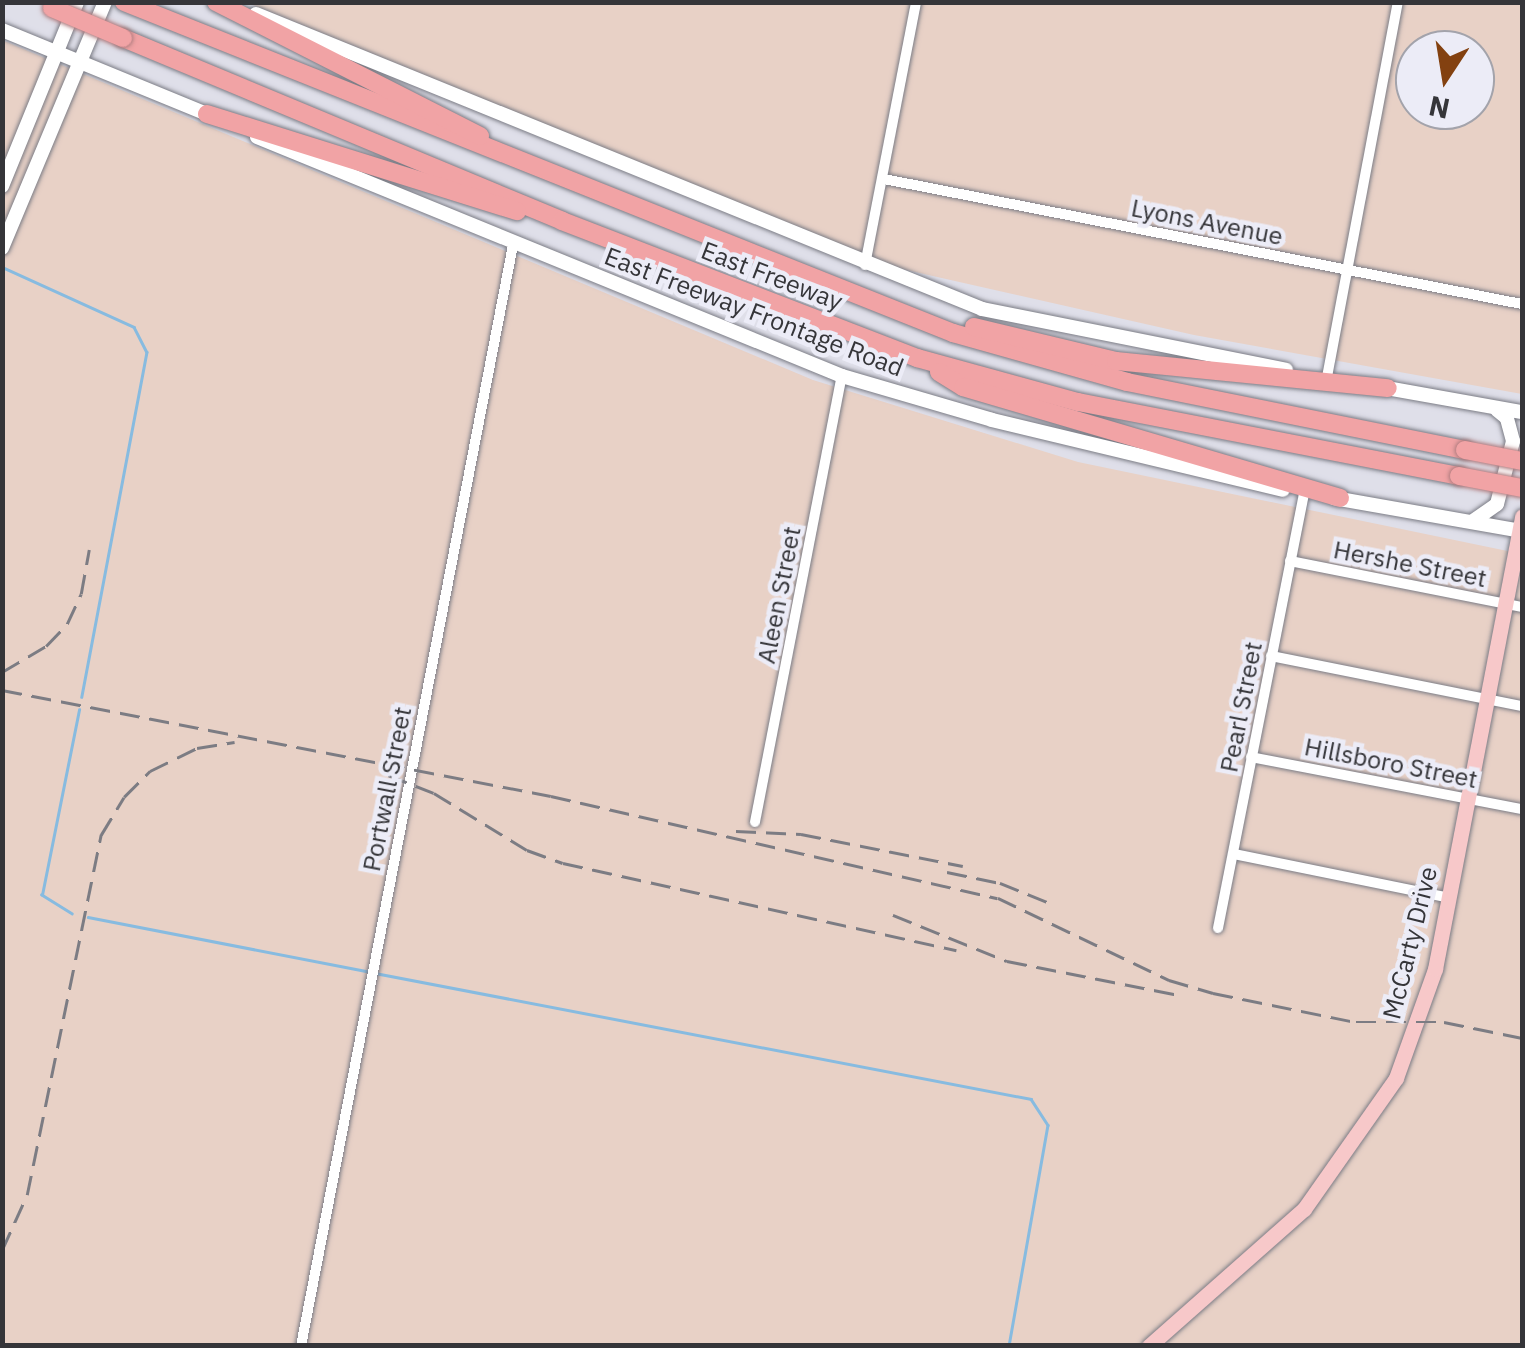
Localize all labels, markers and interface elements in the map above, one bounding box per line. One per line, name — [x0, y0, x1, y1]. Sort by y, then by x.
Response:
north arrow — [1395, 30, 1495, 130]
text: N — [1425, 88, 1453, 128]
street label: Lyons Avenue — [1129, 193, 1285, 251]
street label: East Freeway — [697, 235, 847, 317]
street label: East Freeway Frontage Road — [600, 241, 908, 383]
street label: Aleen Street — [751, 524, 807, 666]
street label: Hershe Street — [1331, 534, 1489, 594]
street label: Pearl Street — [1214, 639, 1268, 775]
street label: Portwall Street — [356, 704, 418, 874]
street label: Hillsboro Street — [1302, 732, 1480, 794]
street label: McCarty Drive — [1377, 864, 1443, 1022]

